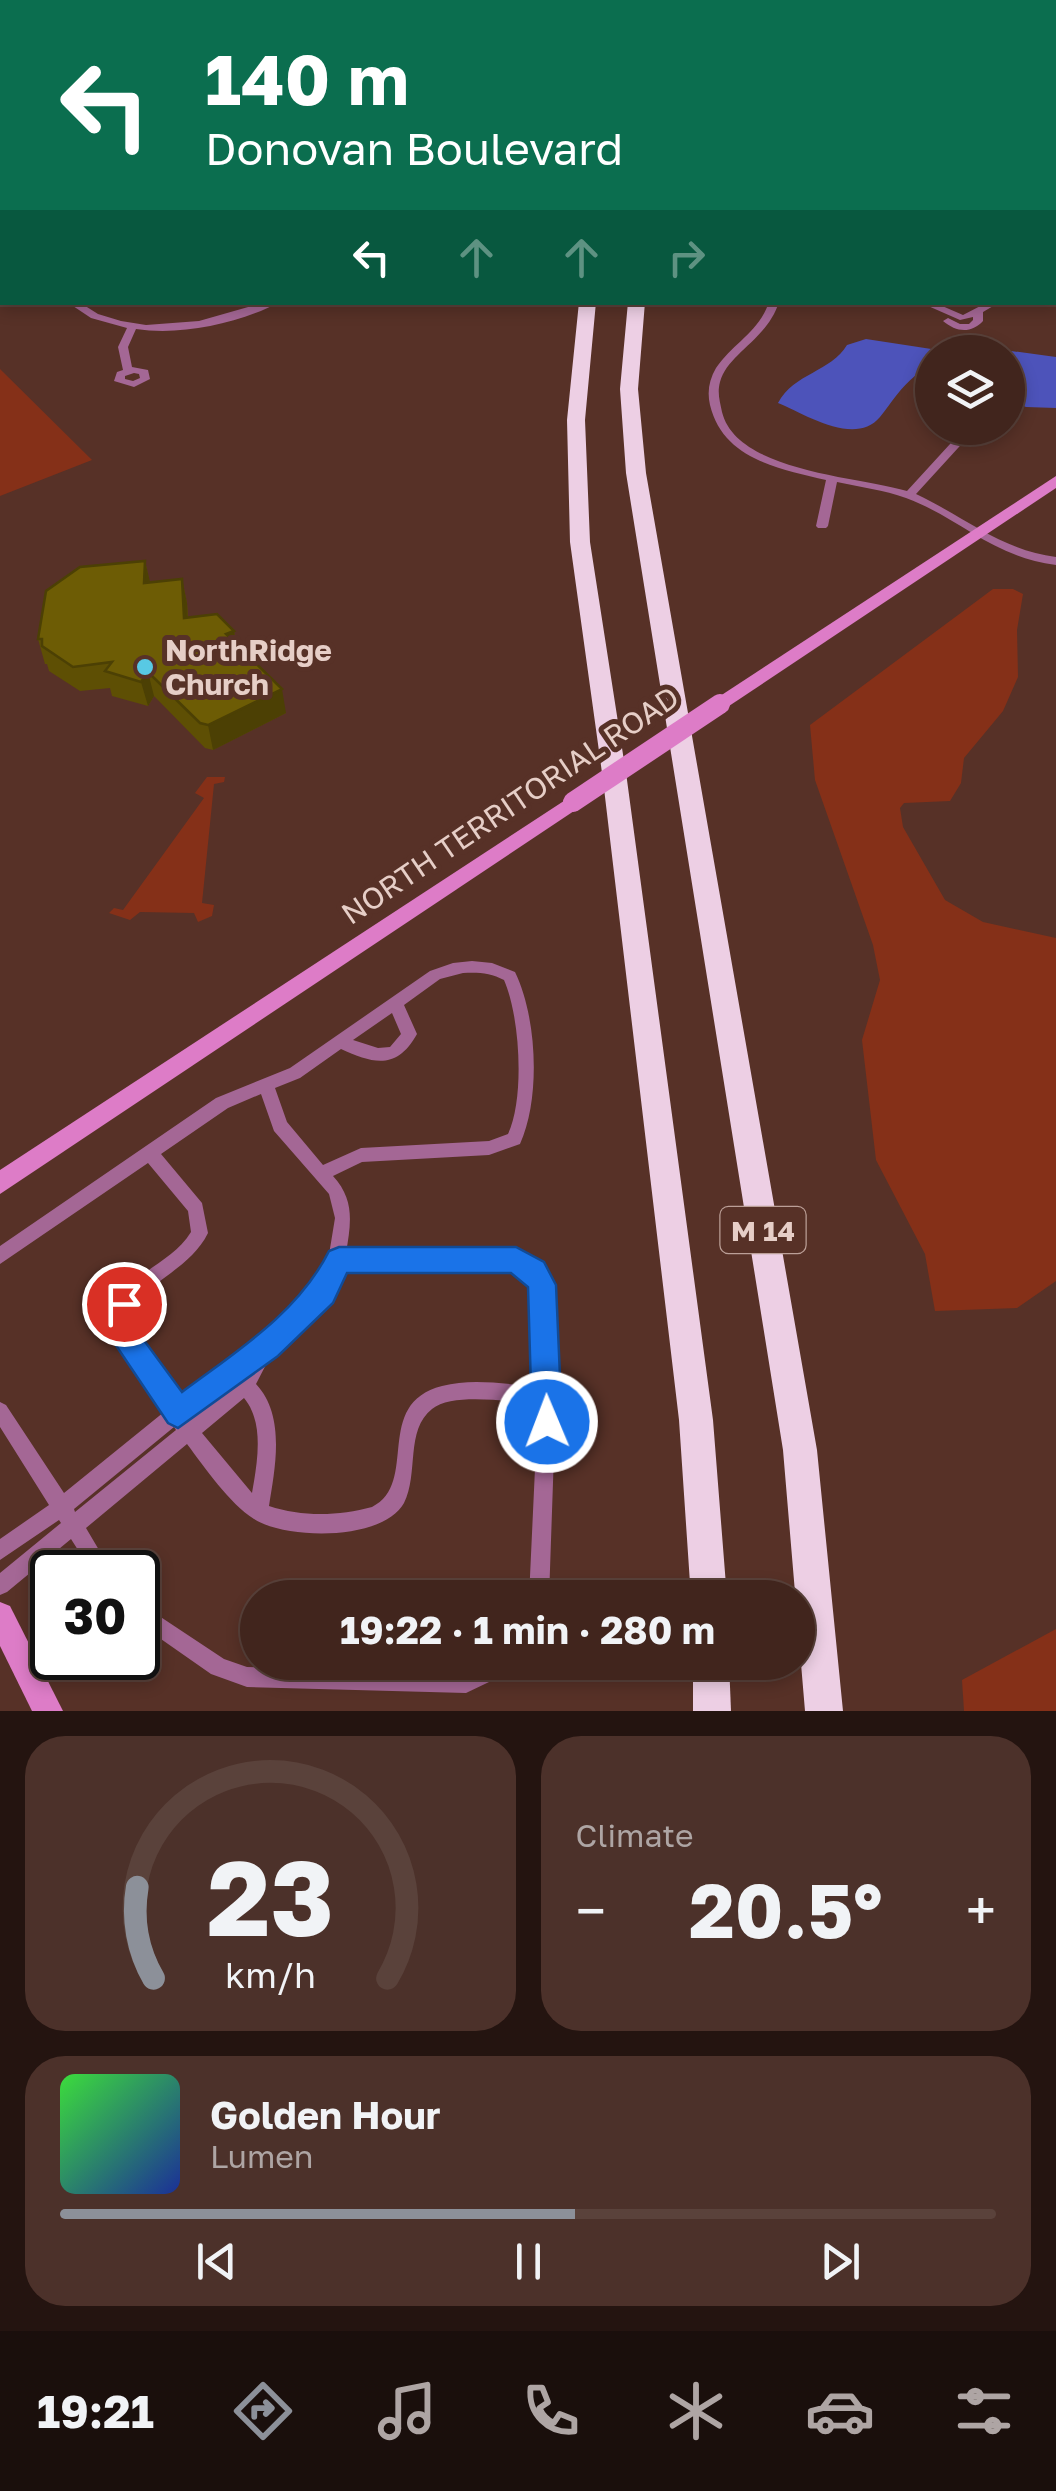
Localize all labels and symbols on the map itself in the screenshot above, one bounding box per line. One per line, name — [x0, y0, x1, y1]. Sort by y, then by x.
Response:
place label: NorthRidge Church — [165, 632, 332, 702]
marker: NorthRidge Church — [134, 656, 156, 678]
street label: NORTH TERRITORIAL ROAD — [335, 679, 685, 931]
road number: M 14 — [720, 1207, 806, 1253]
pin — [82, 1262, 167, 1347]
position arrow — [495, 1370, 599, 1474]
speed limit sign: 30 — [30, 1550, 160, 1680]

